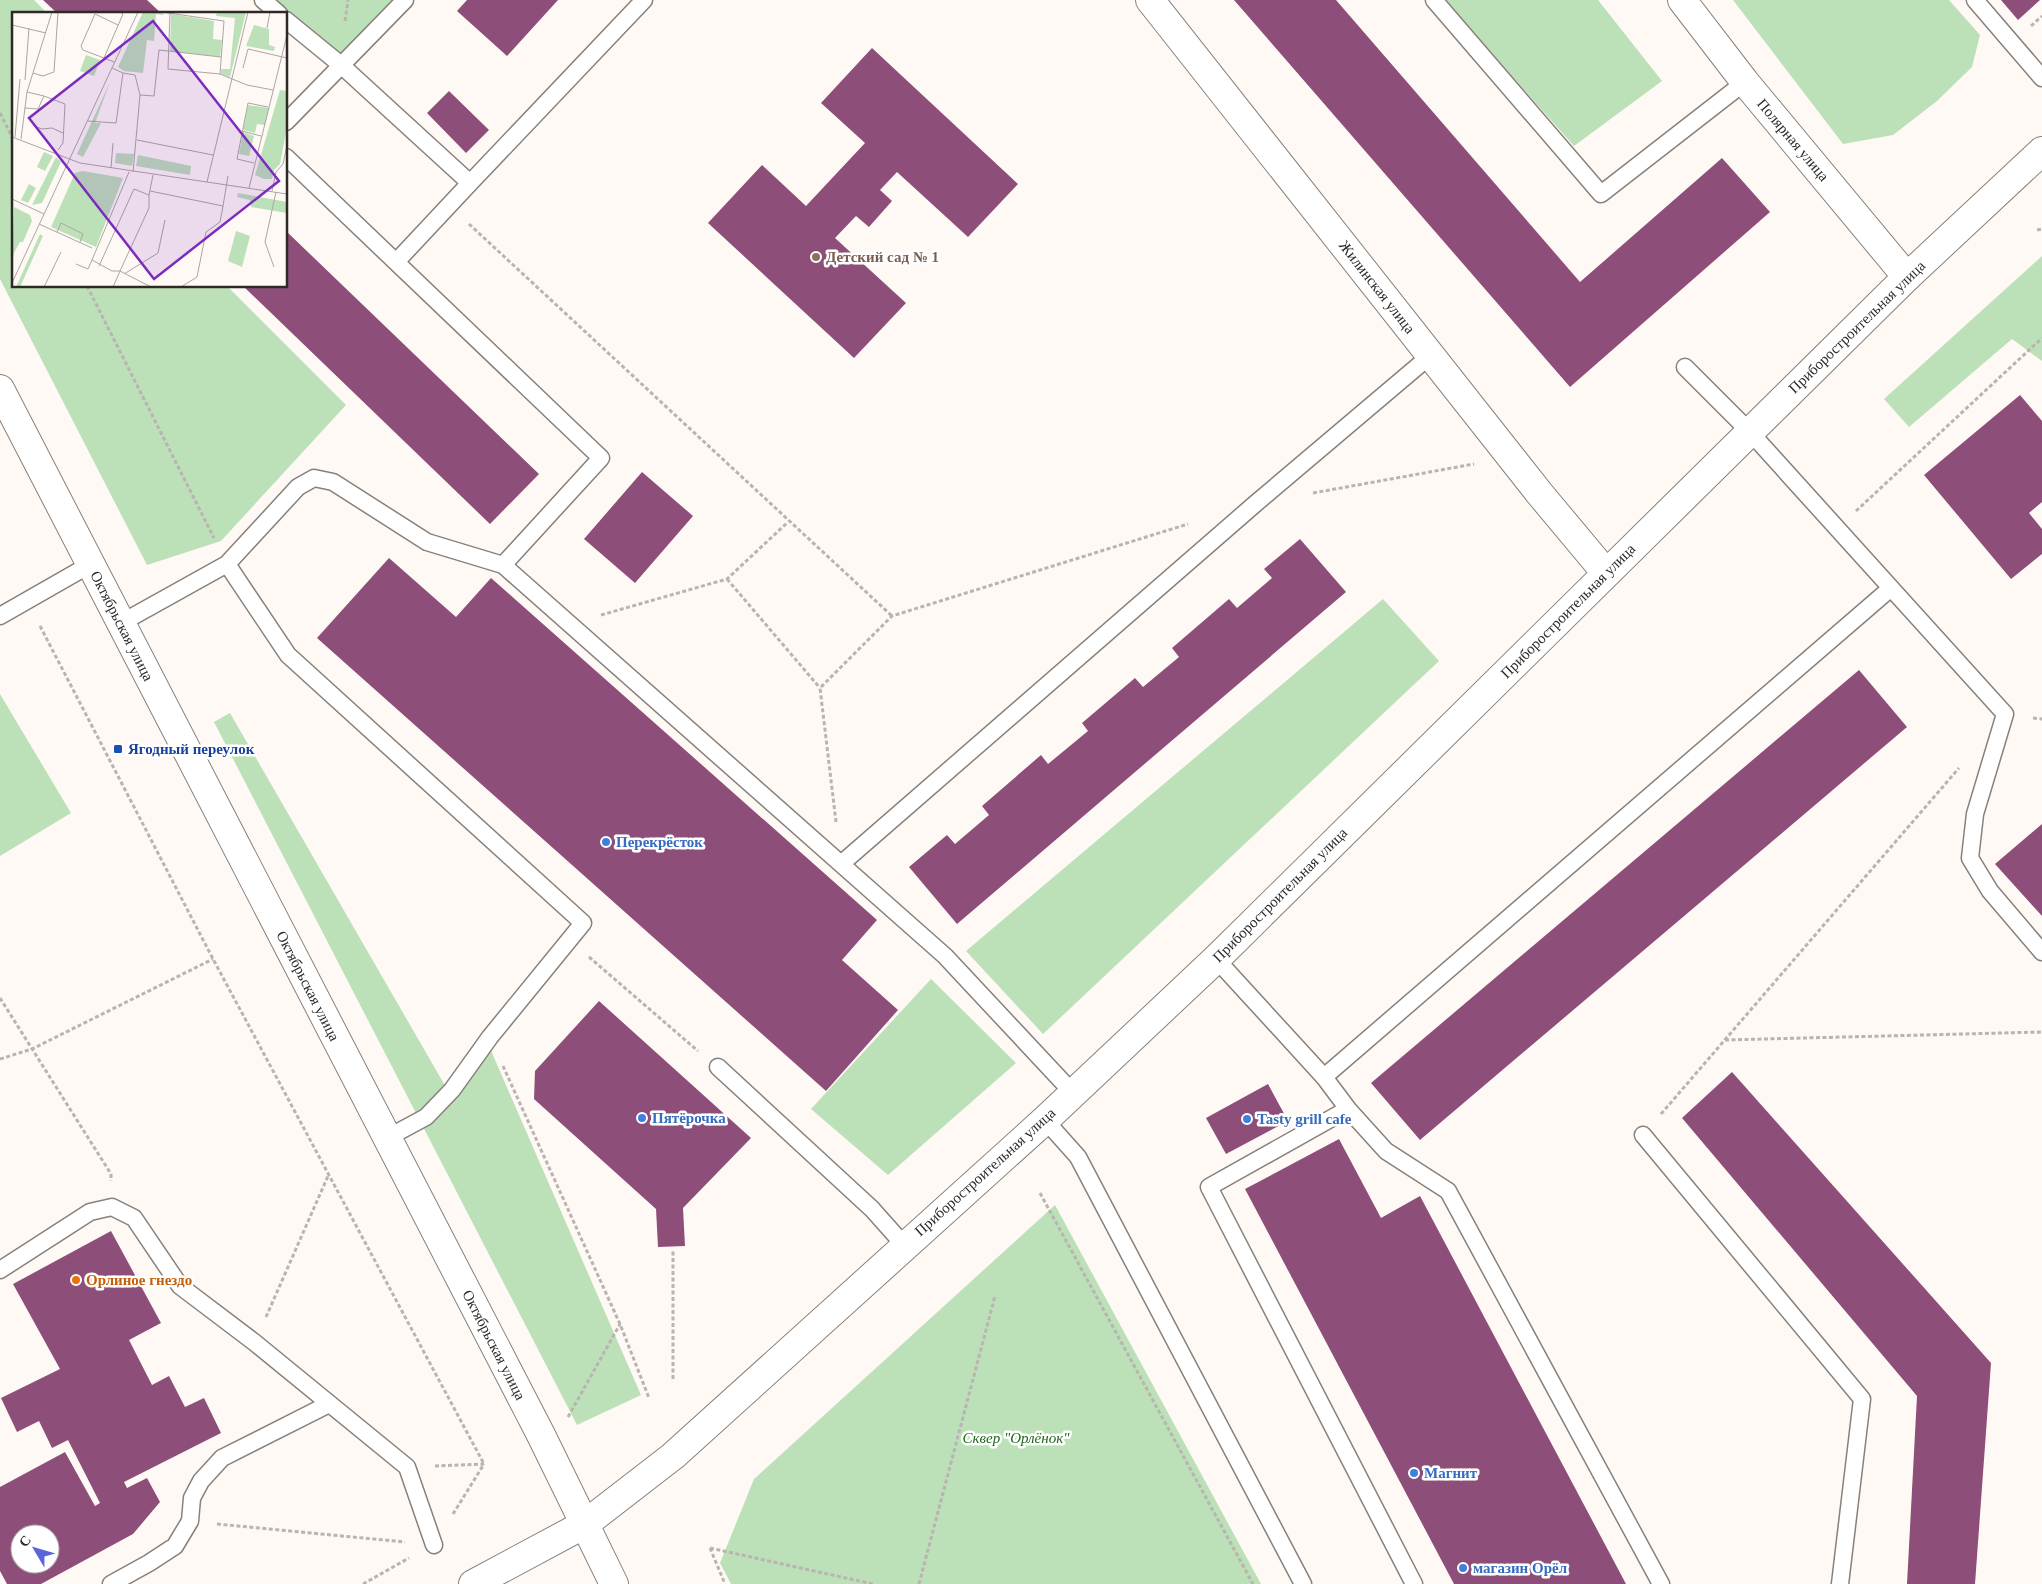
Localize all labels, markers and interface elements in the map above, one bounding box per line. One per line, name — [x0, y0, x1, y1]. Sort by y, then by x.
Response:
inset map — [12, 12, 288, 288]
street label: Полярная улица — [1754, 96, 1832, 185]
street label: Жилинская улица — [1336, 238, 1418, 337]
place label: Детский сад № 1 — [826, 249, 939, 265]
marker: Детский сад № 1 — [810, 251, 822, 263]
street label: Приборостроительная улица — [1786, 257, 1929, 396]
street label: Приборостроительная улица — [1498, 540, 1639, 681]
street label: Октябрьская улица — [87, 568, 157, 684]
place label: Ягодный переулок — [128, 741, 255, 757]
marker: Ягодный переулок — [112, 743, 124, 755]
street label: Приборостроительная улица — [1210, 824, 1351, 965]
place label: Перекрёсток — [616, 834, 703, 850]
marker: Перекрёсток — [600, 836, 612, 848]
street label: Октябрьская улица — [273, 928, 343, 1044]
street label: Приборостроительная улица — [912, 1105, 1059, 1239]
place label: Пятёрочка — [652, 1110, 726, 1126]
place label: Tasty grill cafe — [1257, 1111, 1352, 1127]
marker: Пятёрочка — [636, 1112, 648, 1124]
marker: Tasty grill cafe — [1241, 1113, 1253, 1125]
place label: Орлиное гнездо — [86, 1272, 192, 1288]
marker: Орлиное гнездо — [70, 1274, 82, 1286]
street label: Октябрьская улица — [459, 1287, 529, 1403]
park label: Сквер "Орлёнок" — [963, 1430, 1070, 1446]
place label: Магнит — [1424, 1465, 1478, 1481]
marker: Магнит — [1408, 1467, 1420, 1479]
north arrow — [10, 1524, 60, 1574]
text: С — [16, 1533, 34, 1550]
place label: магазин Орёл — [1473, 1560, 1568, 1576]
marker: магазин Орёл — [1457, 1562, 1469, 1574]

